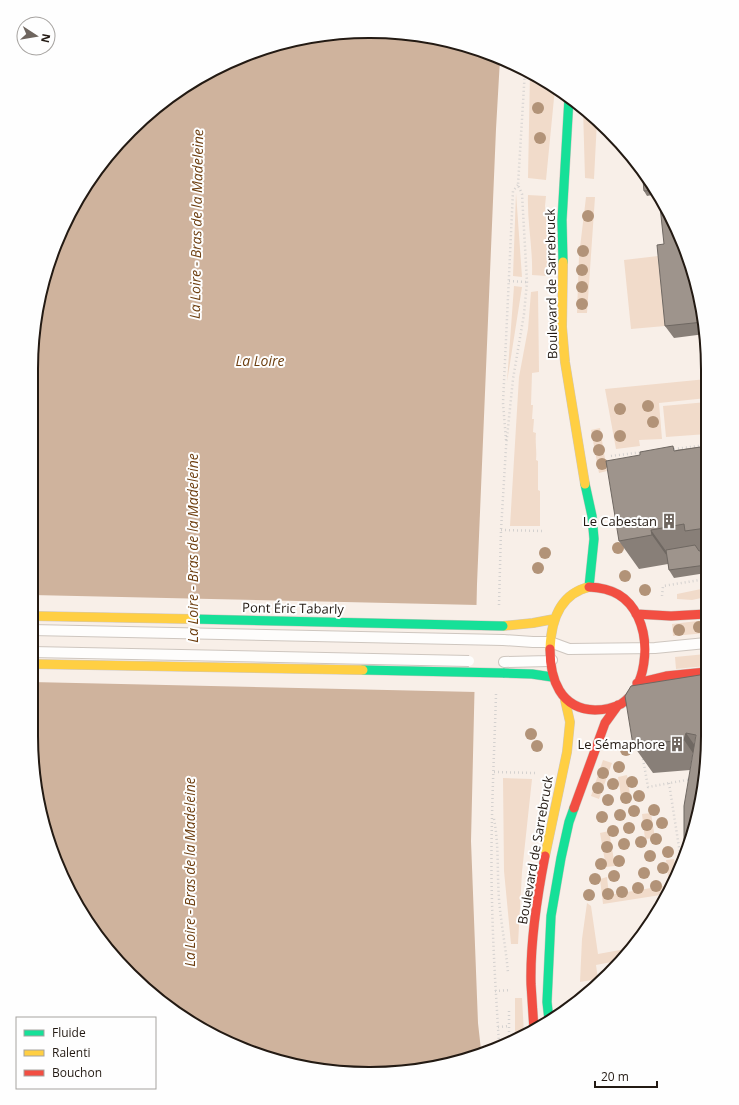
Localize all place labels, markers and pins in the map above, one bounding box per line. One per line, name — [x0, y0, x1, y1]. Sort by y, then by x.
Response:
place label: Le Cabestan — [583, 512, 657, 530]
building icon: Le Cabestan — [660, 512, 678, 530]
place label: Le Sémaphore — [577, 735, 665, 753]
building icon: Le Sémaphore — [668, 735, 686, 753]

